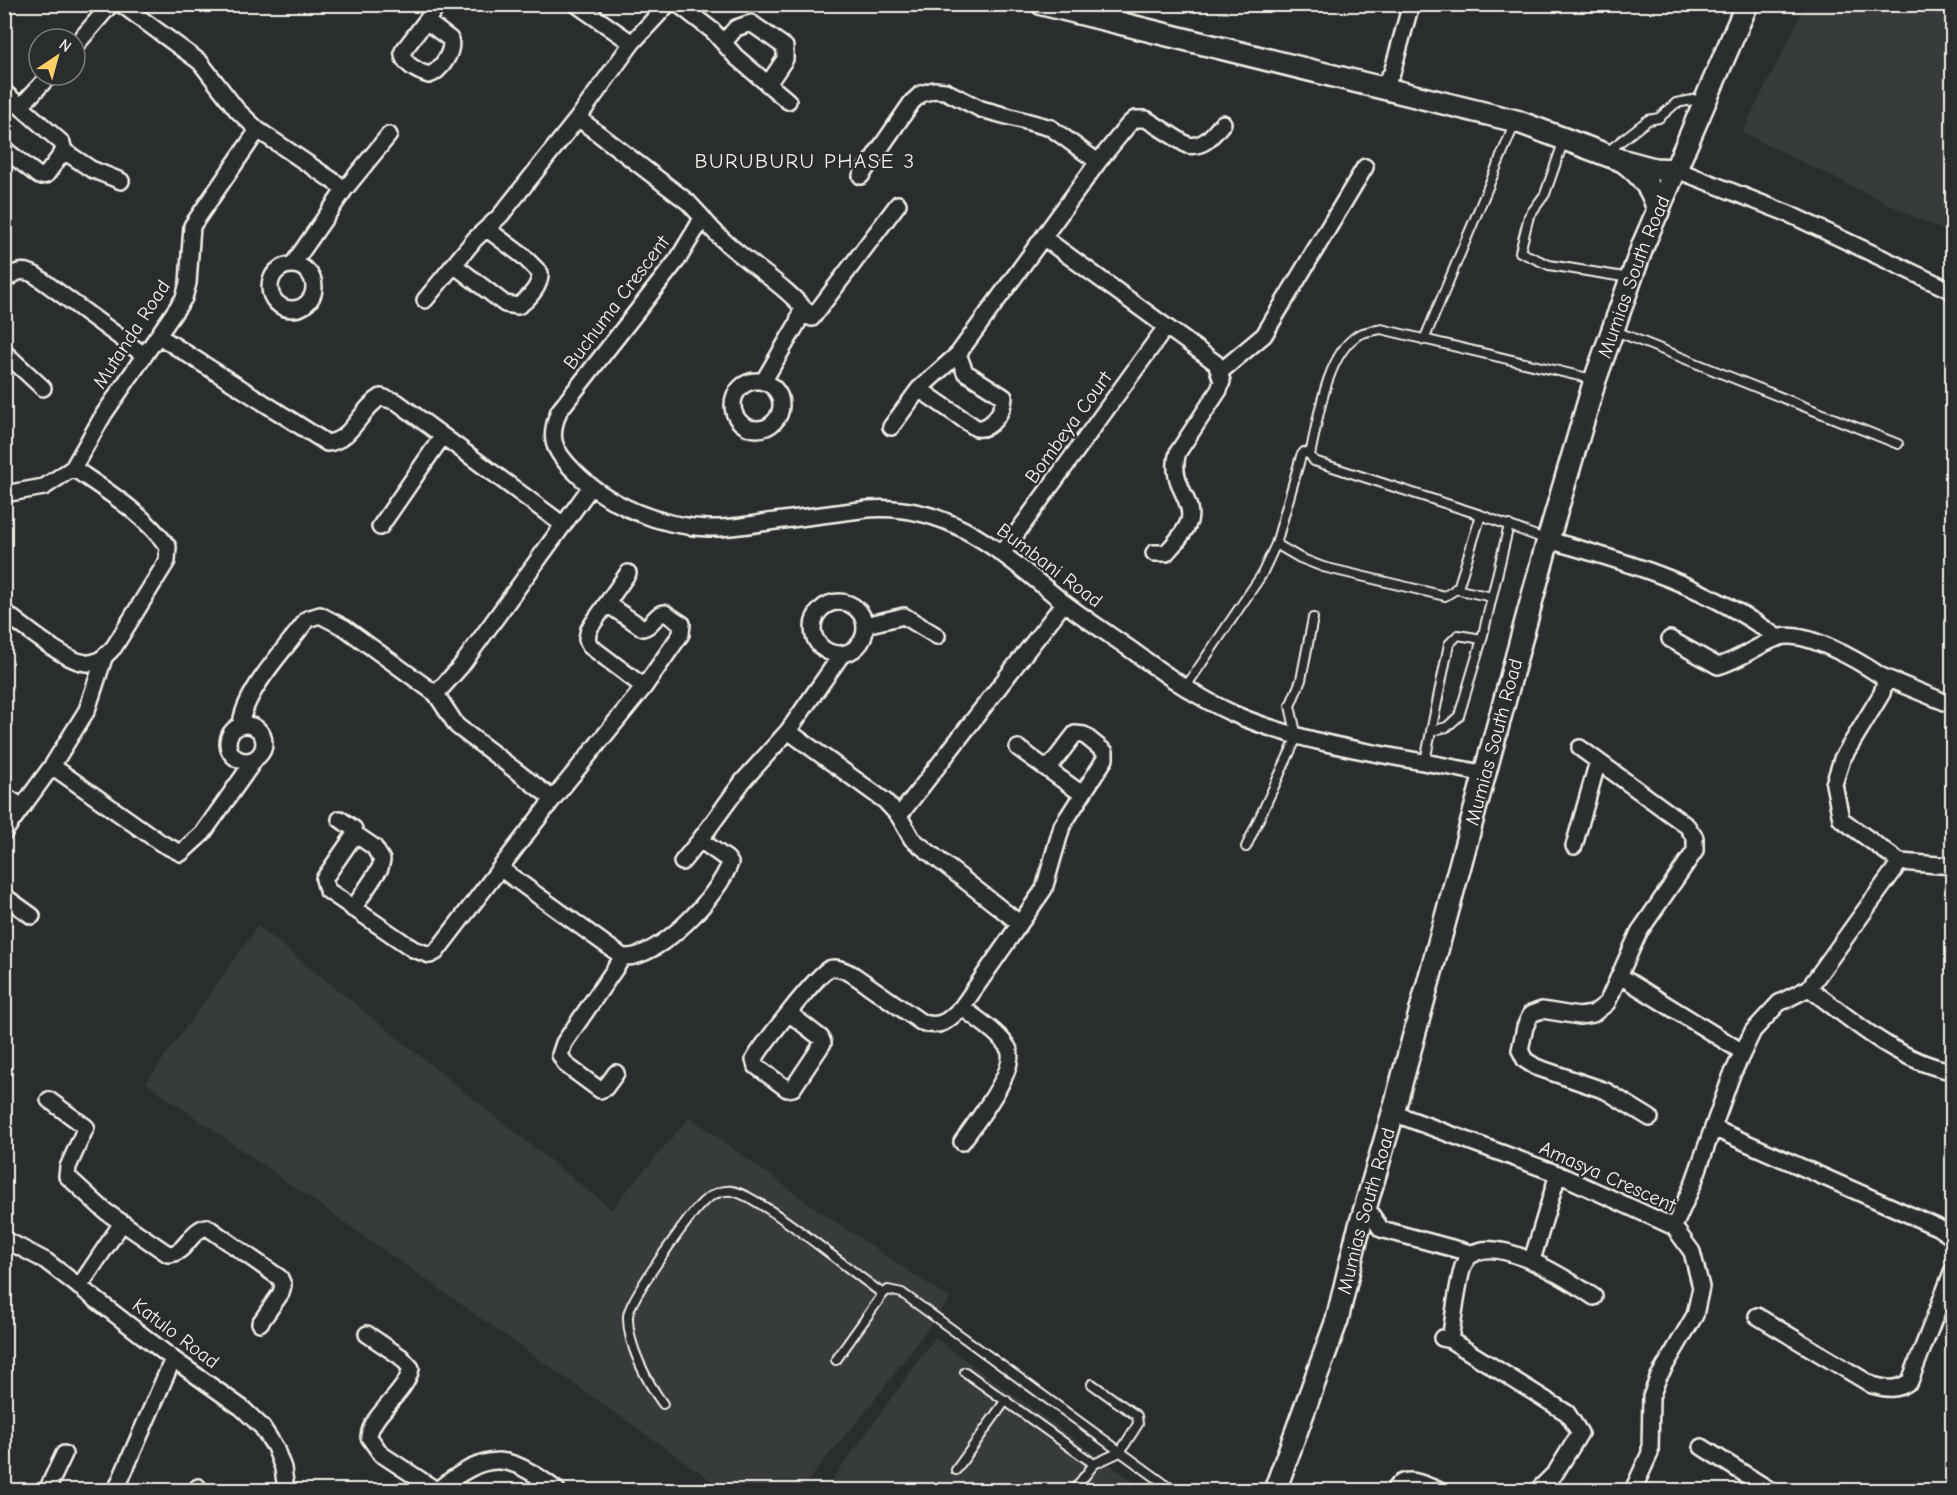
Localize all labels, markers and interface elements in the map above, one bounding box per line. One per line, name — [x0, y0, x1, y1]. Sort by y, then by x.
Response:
north arrow — [27, 27, 87, 87]
text: N — [56, 35, 75, 56]
district label: BURUBURU PHASE 3 — [694, 149, 916, 173]
street label: Mumias South Road — [1593, 192, 1675, 361]
street label: Buchuma Crescent — [559, 230, 675, 374]
street label: Mutanda Road — [88, 276, 175, 393]
street label: Bombeya Court — [1020, 366, 1117, 488]
street label: Bumbani Road — [993, 518, 1107, 612]
street label: Mumias South Road — [1460, 656, 1527, 828]
street label: Mumias South Road — [1333, 1125, 1400, 1296]
street label: Amasya Crescent — [1536, 1136, 1681, 1217]
street label: Katulo Road — [128, 1293, 223, 1373]

